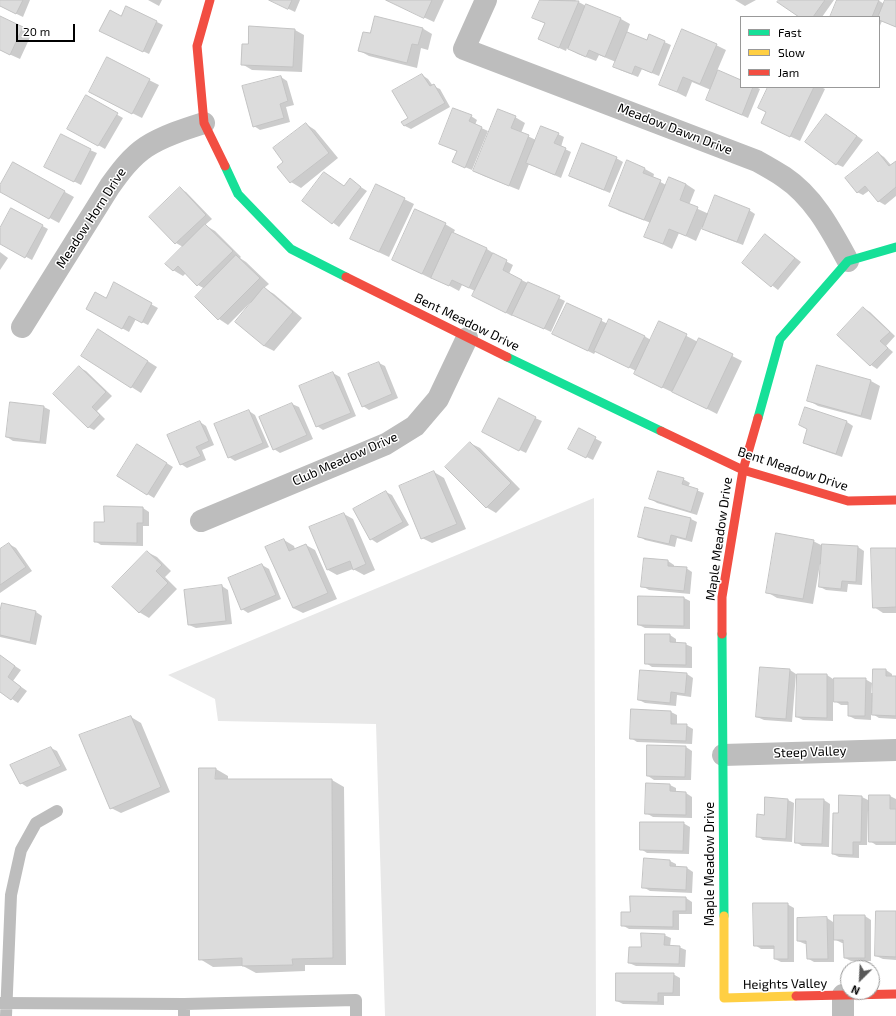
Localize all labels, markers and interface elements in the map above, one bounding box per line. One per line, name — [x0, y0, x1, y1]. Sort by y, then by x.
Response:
scale bar — [18, 16, 77, 42]
legend — [740, 16, 880, 88]
text: 20 m — [23, 24, 50, 38]
text: Fast — [778, 25, 801, 39]
text: Slow — [778, 45, 805, 59]
text: Jam — [778, 65, 799, 79]
street label: Meadow Dawn Drive — [615, 100, 735, 158]
street label: Meadow Horn Drive — [53, 165, 129, 271]
street label: Bent Meadow Drive — [412, 290, 522, 354]
street label: Club Meadow Drive — [290, 429, 400, 489]
street label: Bent Meadow Drive — [736, 444, 850, 494]
street label: Maple Meadow Drive — [703, 476, 735, 602]
street label: Steep Valley — [773, 743, 847, 761]
street label: Maple Meadow Drive — [702, 802, 718, 926]
north arrow — [840, 960, 880, 1000]
street label: Heights Valley — [743, 975, 827, 993]
text: N — [849, 983, 862, 998]

